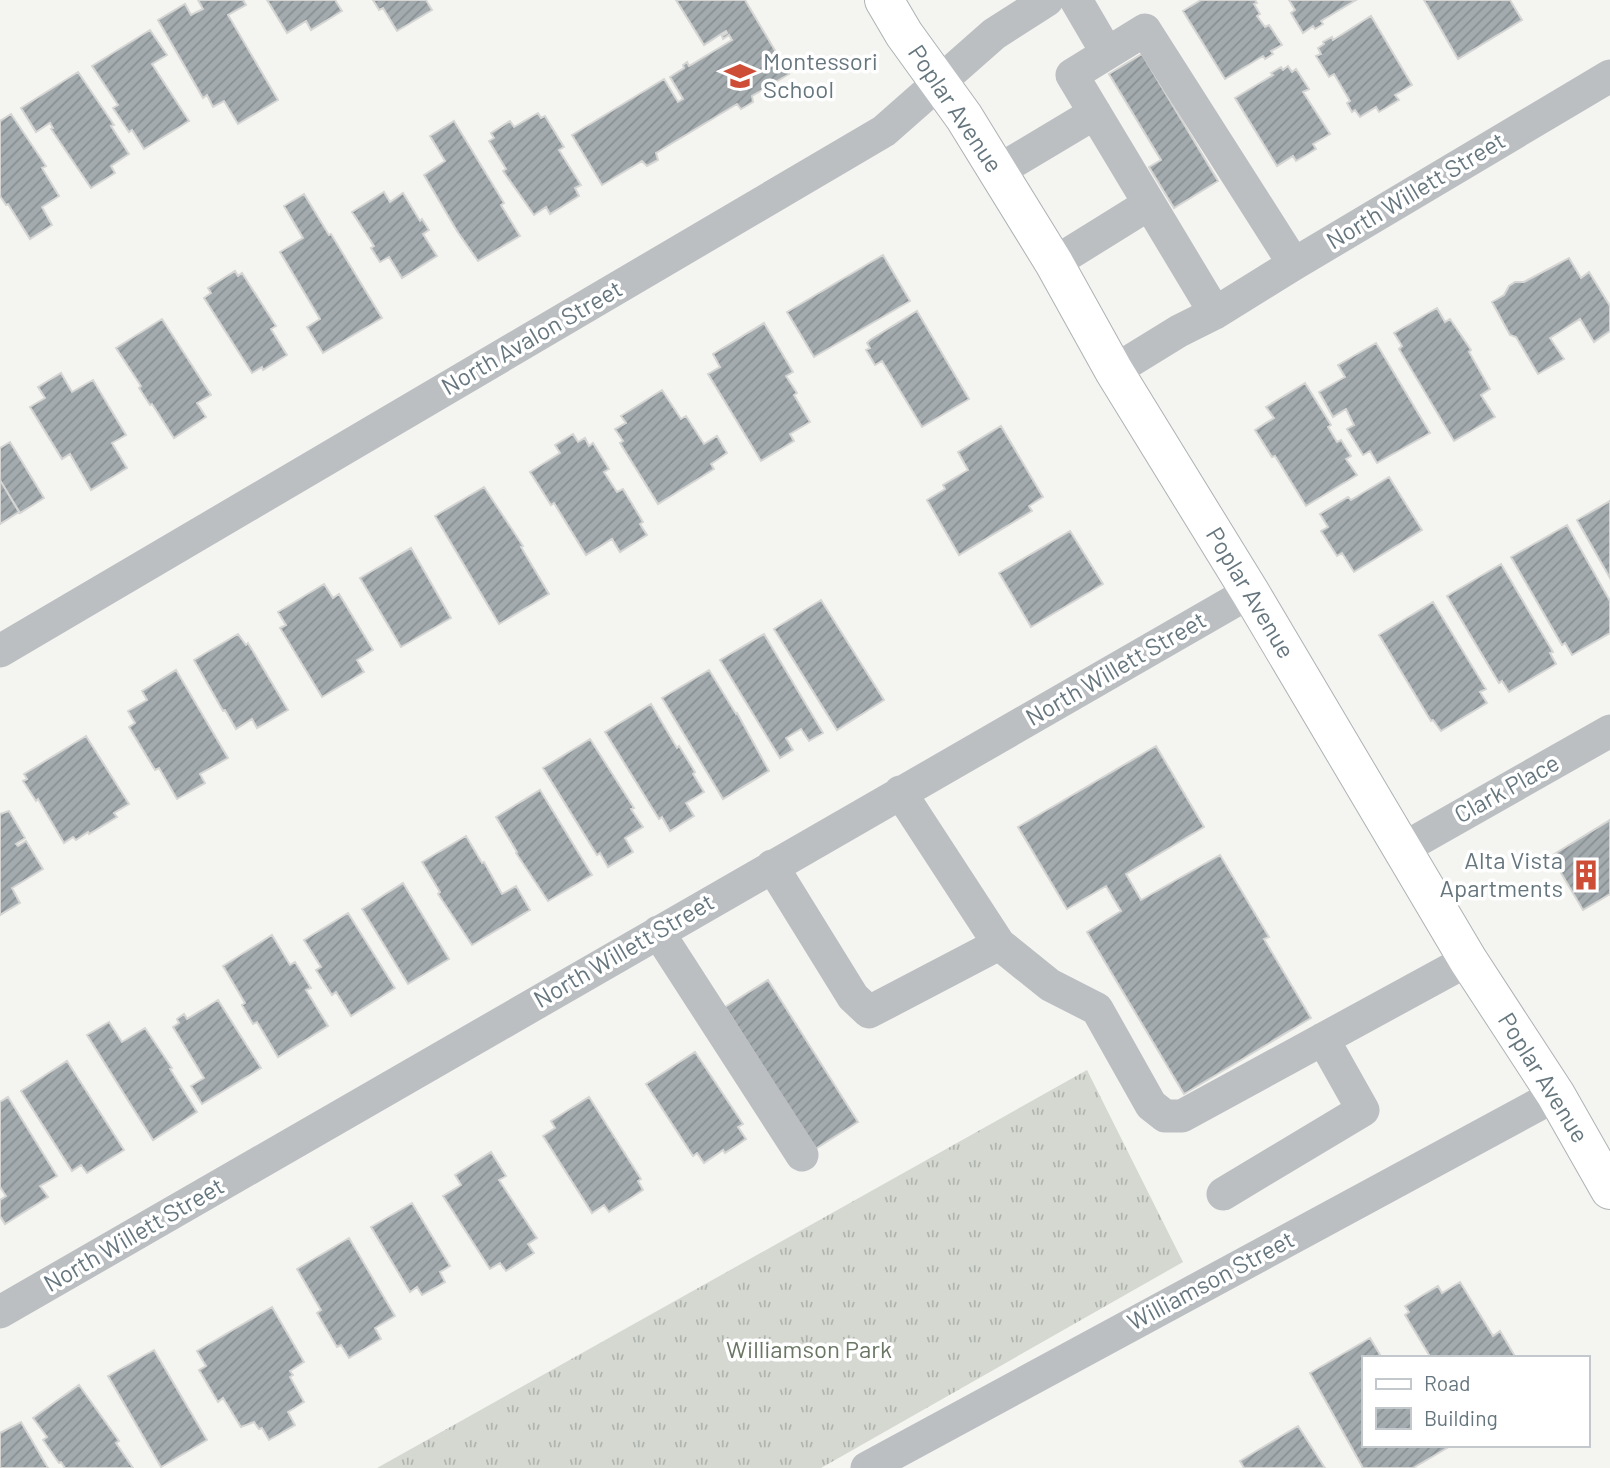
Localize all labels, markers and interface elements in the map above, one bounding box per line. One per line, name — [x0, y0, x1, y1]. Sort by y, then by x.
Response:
street label: Poplar Avenue — [903, 39, 1010, 177]
place label: Montessori School — [763, 46, 878, 103]
school or university icon: Montessori School — [723, 59, 757, 93]
street label: North Willett Street — [1321, 125, 1510, 255]
street label: North Avalon Street — [436, 273, 627, 400]
street label: Poplar Avenue — [1201, 521, 1302, 663]
street label: North Willett Street — [1020, 604, 1211, 731]
street label: Clark Place — [1449, 747, 1564, 828]
place label: Alta Vista Apartments — [1439, 845, 1563, 902]
building icon: Alta Vista Apartments — [1569, 858, 1603, 892]
street label: North Willett Street — [528, 886, 719, 1013]
street label: Poplar Avenue — [1493, 1007, 1596, 1148]
street label: North Willett Street — [38, 1170, 229, 1297]
street label: Williamson Street — [1122, 1224, 1298, 1336]
park label: Williamson Park — [726, 1334, 892, 1363]
legend — [1362, 1356, 1589, 1447]
text: Road — [1424, 1370, 1470, 1395]
text: Building — [1424, 1405, 1498, 1430]

